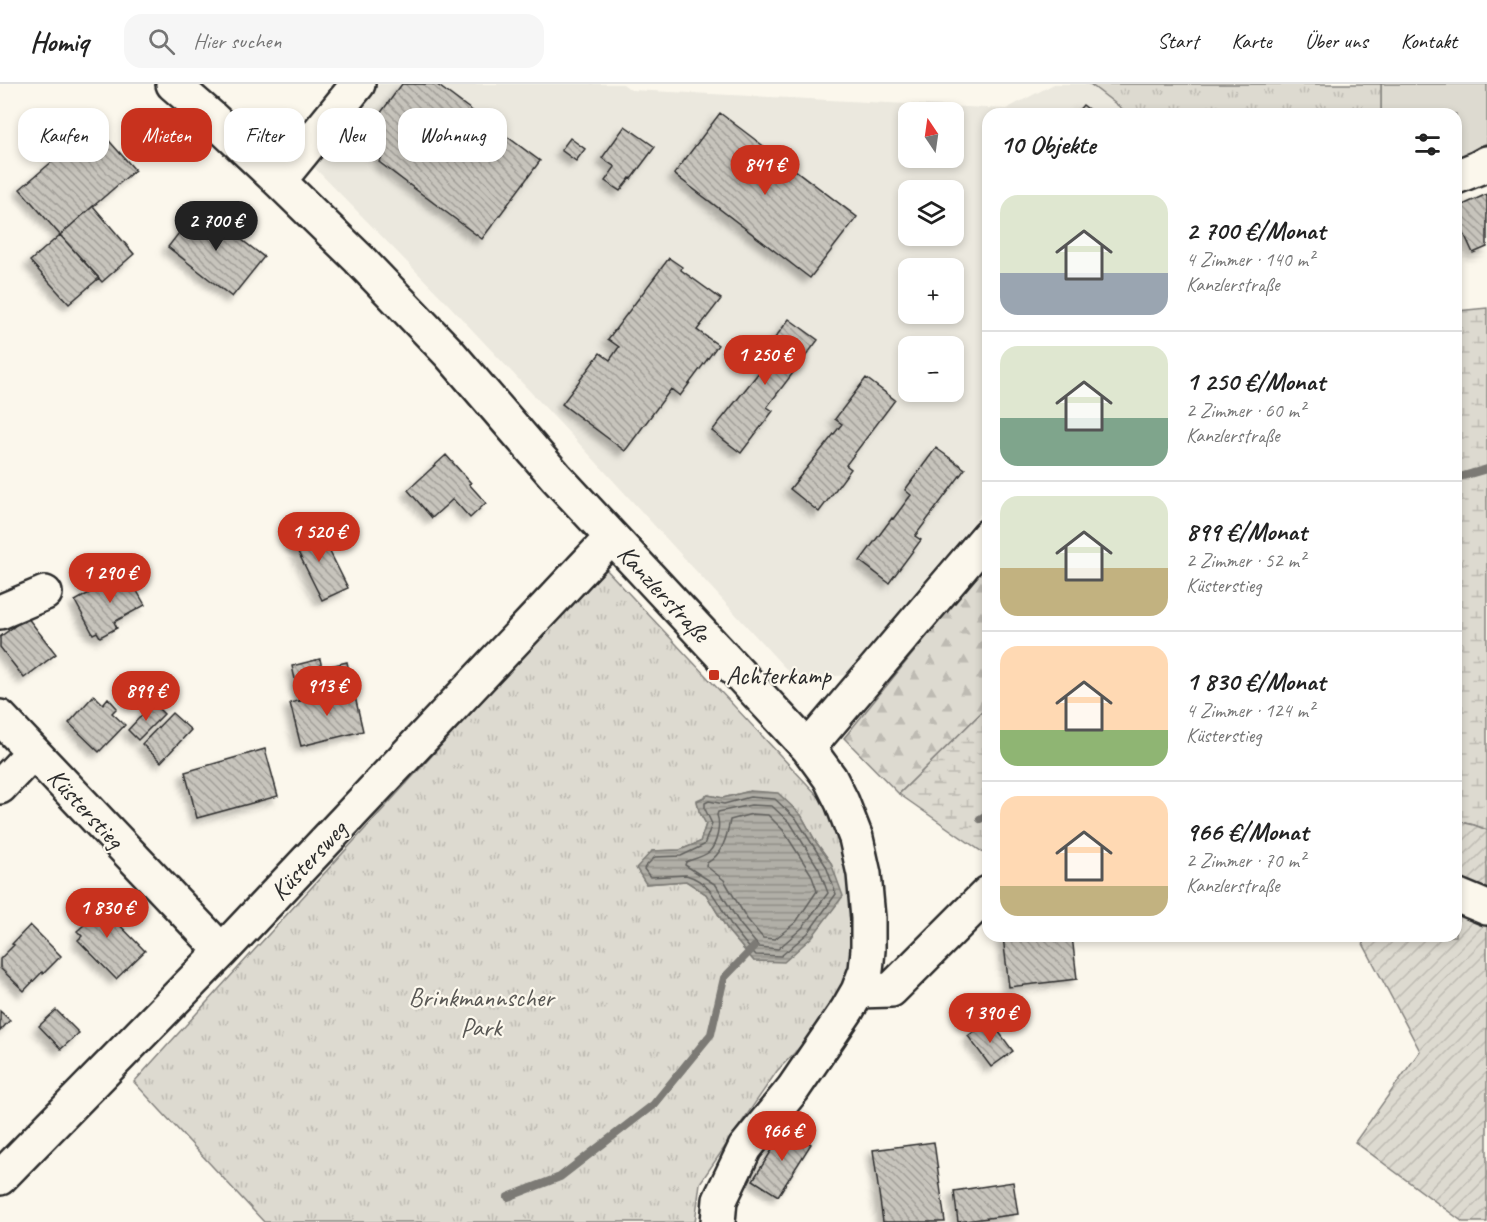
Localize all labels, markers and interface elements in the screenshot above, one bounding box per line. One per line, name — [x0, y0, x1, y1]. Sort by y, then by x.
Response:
search box — [124, 14, 544, 68]
text: Homiq — [30, 24, 88, 59]
icon: search — [145, 25, 178, 58]
text: Hier suchen — [193, 27, 281, 55]
text: Start — [1157, 28, 1198, 54]
text: Karte — [1231, 28, 1272, 54]
text: Über uns — [1305, 28, 1368, 54]
text: Kontakt — [1401, 28, 1457, 54]
north arrow — [898, 102, 964, 168]
map controls — [898, 102, 964, 402]
chip: Kaufen — [18, 108, 109, 162]
chip: Mieten — [121, 108, 212, 162]
chip: Filter — [224, 108, 305, 162]
chip: Neu — [317, 108, 386, 162]
chip: Wohnung — [398, 108, 507, 162]
text: 10 Objekte — [1000, 128, 1096, 161]
icon: filters — [1411, 128, 1444, 161]
pin: 841 € — [723, 145, 807, 196]
text: 841 € — [745, 152, 785, 177]
button: layers — [898, 180, 964, 246]
pin: 2 700 € — [161, 201, 271, 252]
text: 2 700 € — [189, 208, 243, 233]
text: 2 700 €/Monat — [1186, 214, 1325, 247]
icon: home — [1048, 219, 1120, 291]
text: 4 Zimmer · 140 m² — [1186, 247, 1314, 272]
button: + — [898, 258, 964, 324]
text: Kanzlerstraße — [1186, 272, 1280, 297]
pin: 1 250 € — [710, 335, 820, 386]
button: − — [898, 336, 964, 402]
text: 1 250 € — [738, 342, 792, 367]
text: 1 250 €/Monat — [1186, 365, 1325, 398]
icon: home — [1048, 370, 1120, 442]
text: 2 Zimmer · 60 m² — [1186, 398, 1305, 423]
text: Kanzlerstraße — [1186, 423, 1280, 448]
pin: 1 520 € — [264, 512, 374, 563]
text: 899 €/Monat — [1186, 515, 1307, 548]
text: 1 520 € — [292, 519, 346, 544]
icon: home — [1048, 520, 1120, 592]
street label: Kanzlerstraße — [610, 538, 719, 651]
text: 2 Zimmer · 52 m² — [1186, 548, 1305, 573]
pin: 1 290 € — [55, 553, 165, 604]
text: 1 290 € — [83, 560, 137, 585]
text: Küsterstieg — [1186, 573, 1261, 598]
place label: Achterkamp — [726, 659, 832, 692]
text: 1 830 €/Monat — [1186, 665, 1325, 698]
pin: 913 € — [285, 666, 369, 717]
marker: Achterkamp — [707, 668, 721, 682]
icon: home — [1048, 670, 1120, 742]
pin: 899 € — [104, 671, 188, 722]
text: 913 € — [307, 673, 347, 698]
text: 899 € — [126, 678, 166, 703]
text: 4 Zimmer · 124 m² — [1186, 698, 1314, 723]
text: Küsterstieg — [1186, 723, 1261, 748]
street label: Küsterstieg — [40, 761, 132, 857]
street label: Küstersweg — [263, 812, 355, 907]
text: 966 €/Monat — [1186, 815, 1308, 848]
icon: home — [1048, 820, 1120, 892]
text: 2 Zimmer · 70 m² — [1186, 848, 1305, 873]
text: Kanzlerstraße — [1186, 873, 1280, 898]
pin: 1 830 € — [52, 888, 162, 939]
text: 1 830 € — [80, 895, 134, 920]
park label: Brinkmannscher Park — [408, 981, 556, 1044]
pin: 1 390 € — [935, 993, 1045, 1044]
text: 1 390 € — [963, 1000, 1017, 1025]
pin: 966 € — [740, 1111, 824, 1162]
text: 966 € — [761, 1118, 803, 1143]

